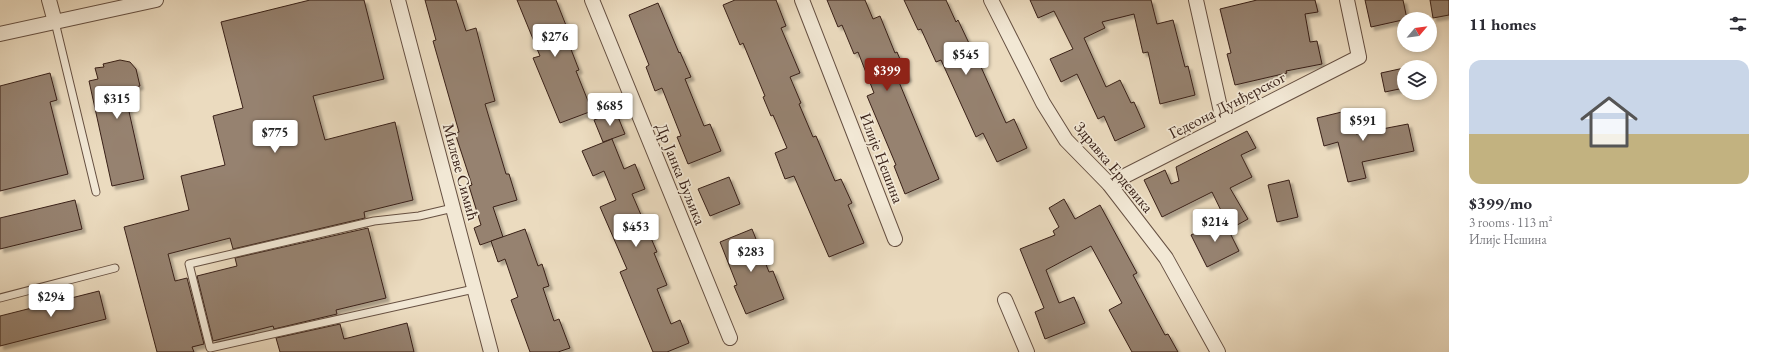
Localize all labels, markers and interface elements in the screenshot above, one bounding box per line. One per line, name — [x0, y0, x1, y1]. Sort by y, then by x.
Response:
north arrow — [1397, 12, 1437, 52]
map controls — [1397, 12, 1437, 100]
text: 11 homes — [1469, 13, 1536, 35]
icon: filters — [1727, 13, 1749, 35]
pin: $276 — [531, 24, 579, 58]
text: $276 — [542, 28, 568, 45]
pin: $545 — [942, 42, 990, 76]
text: $545 — [953, 46, 979, 63]
pin: $399 — [863, 58, 911, 92]
button: layers — [1397, 60, 1437, 100]
text: $399 — [874, 62, 900, 79]
street label: Гедеона Дунђерског — [1165, 66, 1289, 144]
pin: $315 — [93, 86, 141, 120]
icon: home — [1573, 86, 1645, 158]
text: $315 — [104, 90, 130, 107]
pin: $685 — [586, 93, 634, 127]
text: $685 — [597, 97, 623, 114]
pin: $591 — [1339, 108, 1387, 142]
street label: Илије Нешина — [855, 110, 909, 207]
text: $591 — [1350, 112, 1376, 129]
street label: Здравка Ердевика — [1070, 117, 1159, 218]
pin: $775 — [251, 120, 299, 154]
street label: Др Јанка Буљика — [651, 120, 711, 228]
street label: Милеве Симић — [438, 121, 484, 223]
text: $775 — [262, 124, 288, 141]
text: $399/mo — [1469, 192, 1532, 214]
pin: $214 — [1191, 209, 1239, 243]
text: $214 — [1202, 213, 1228, 230]
pin: $453 — [612, 214, 660, 248]
text: 3 rooms · 113 m² — [1469, 214, 1553, 231]
text: $453 — [623, 218, 649, 235]
text: Илије Нешина — [1469, 231, 1547, 248]
pin: $283 — [727, 239, 775, 273]
text: $283 — [738, 243, 764, 260]
pin: $294 — [27, 284, 75, 318]
text: $294 — [38, 288, 64, 305]

